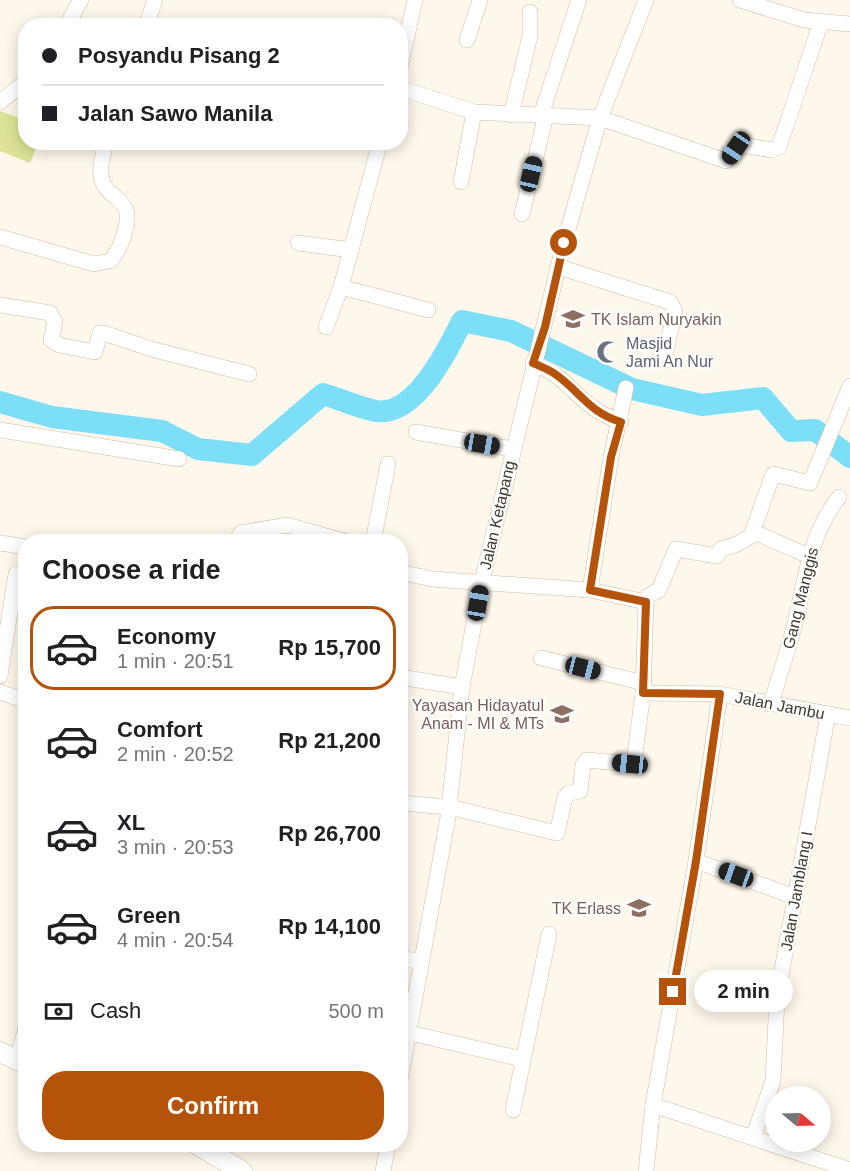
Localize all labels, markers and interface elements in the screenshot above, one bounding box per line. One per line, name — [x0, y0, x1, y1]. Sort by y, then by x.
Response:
text: Posyandu Pisang 2 — [78, 43, 280, 68]
text: Jalan Sawo Manila — [78, 101, 272, 126]
car — [718, 128, 754, 168]
car — [518, 154, 544, 194]
route start — [550, 229, 577, 256]
school or university icon: TK Islam Nuryakin — [560, 306, 586, 332]
place label: TK Islam Nuryakin — [591, 311, 722, 328]
place label: Masjid Jami An Nur — [626, 335, 714, 370]
mosque icon: Masjid Jami An Nur — [595, 339, 621, 365]
car — [463, 432, 501, 456]
street label: Jalan Ketapang — [477, 459, 518, 571]
street label: Gang Manggis — [780, 546, 821, 651]
text: Choose a ride — [42, 555, 221, 585]
car — [466, 584, 490, 622]
icon: car — [45, 621, 99, 675]
text: Economy — [117, 624, 216, 649]
text: Rp 15,700 — [278, 635, 381, 660]
text: 1 min · 20:51 — [117, 650, 234, 672]
car — [563, 655, 603, 681]
street label: Jalan Jambu — [734, 688, 826, 722]
place label: Yayasan Hidayatul Anam - MI & MTs — [412, 697, 544, 732]
school or university icon: Yayasan Hidayatul Anam - MI & MTs — [549, 701, 575, 727]
icon: car — [45, 714, 99, 768]
text: Comfort — [117, 717, 203, 742]
text: Rp 21,200 — [278, 728, 381, 753]
text: 2 min · 20:52 — [117, 743, 234, 765]
car — [611, 753, 649, 775]
icon: car — [45, 807, 99, 861]
text: XL — [117, 810, 145, 835]
text: Rp 26,700 — [278, 821, 381, 846]
street label: Jalan Jamblang I — [778, 830, 815, 952]
text: 3 min · 20:53 — [117, 836, 234, 858]
car — [716, 860, 756, 890]
school or university icon: TK Erlass — [626, 895, 652, 921]
icon: car — [45, 900, 99, 954]
place label: TK Erlass — [552, 900, 621, 917]
text: Green — [117, 903, 181, 928]
text: Rp 14,100 — [278, 914, 381, 939]
text: 4 min · 20:54 — [117, 929, 234, 951]
callout: 2 min — [694, 971, 793, 1013]
route end — [659, 978, 686, 1005]
text: 2 min — [717, 980, 770, 1002]
icon: cash — [42, 995, 75, 1028]
text: Cash — [90, 998, 141, 1023]
text: 500 m — [328, 1000, 384, 1022]
button: Confirm — [42, 1071, 384, 1140]
north arrow — [765, 1086, 831, 1152]
map controls — [765, 1086, 831, 1152]

